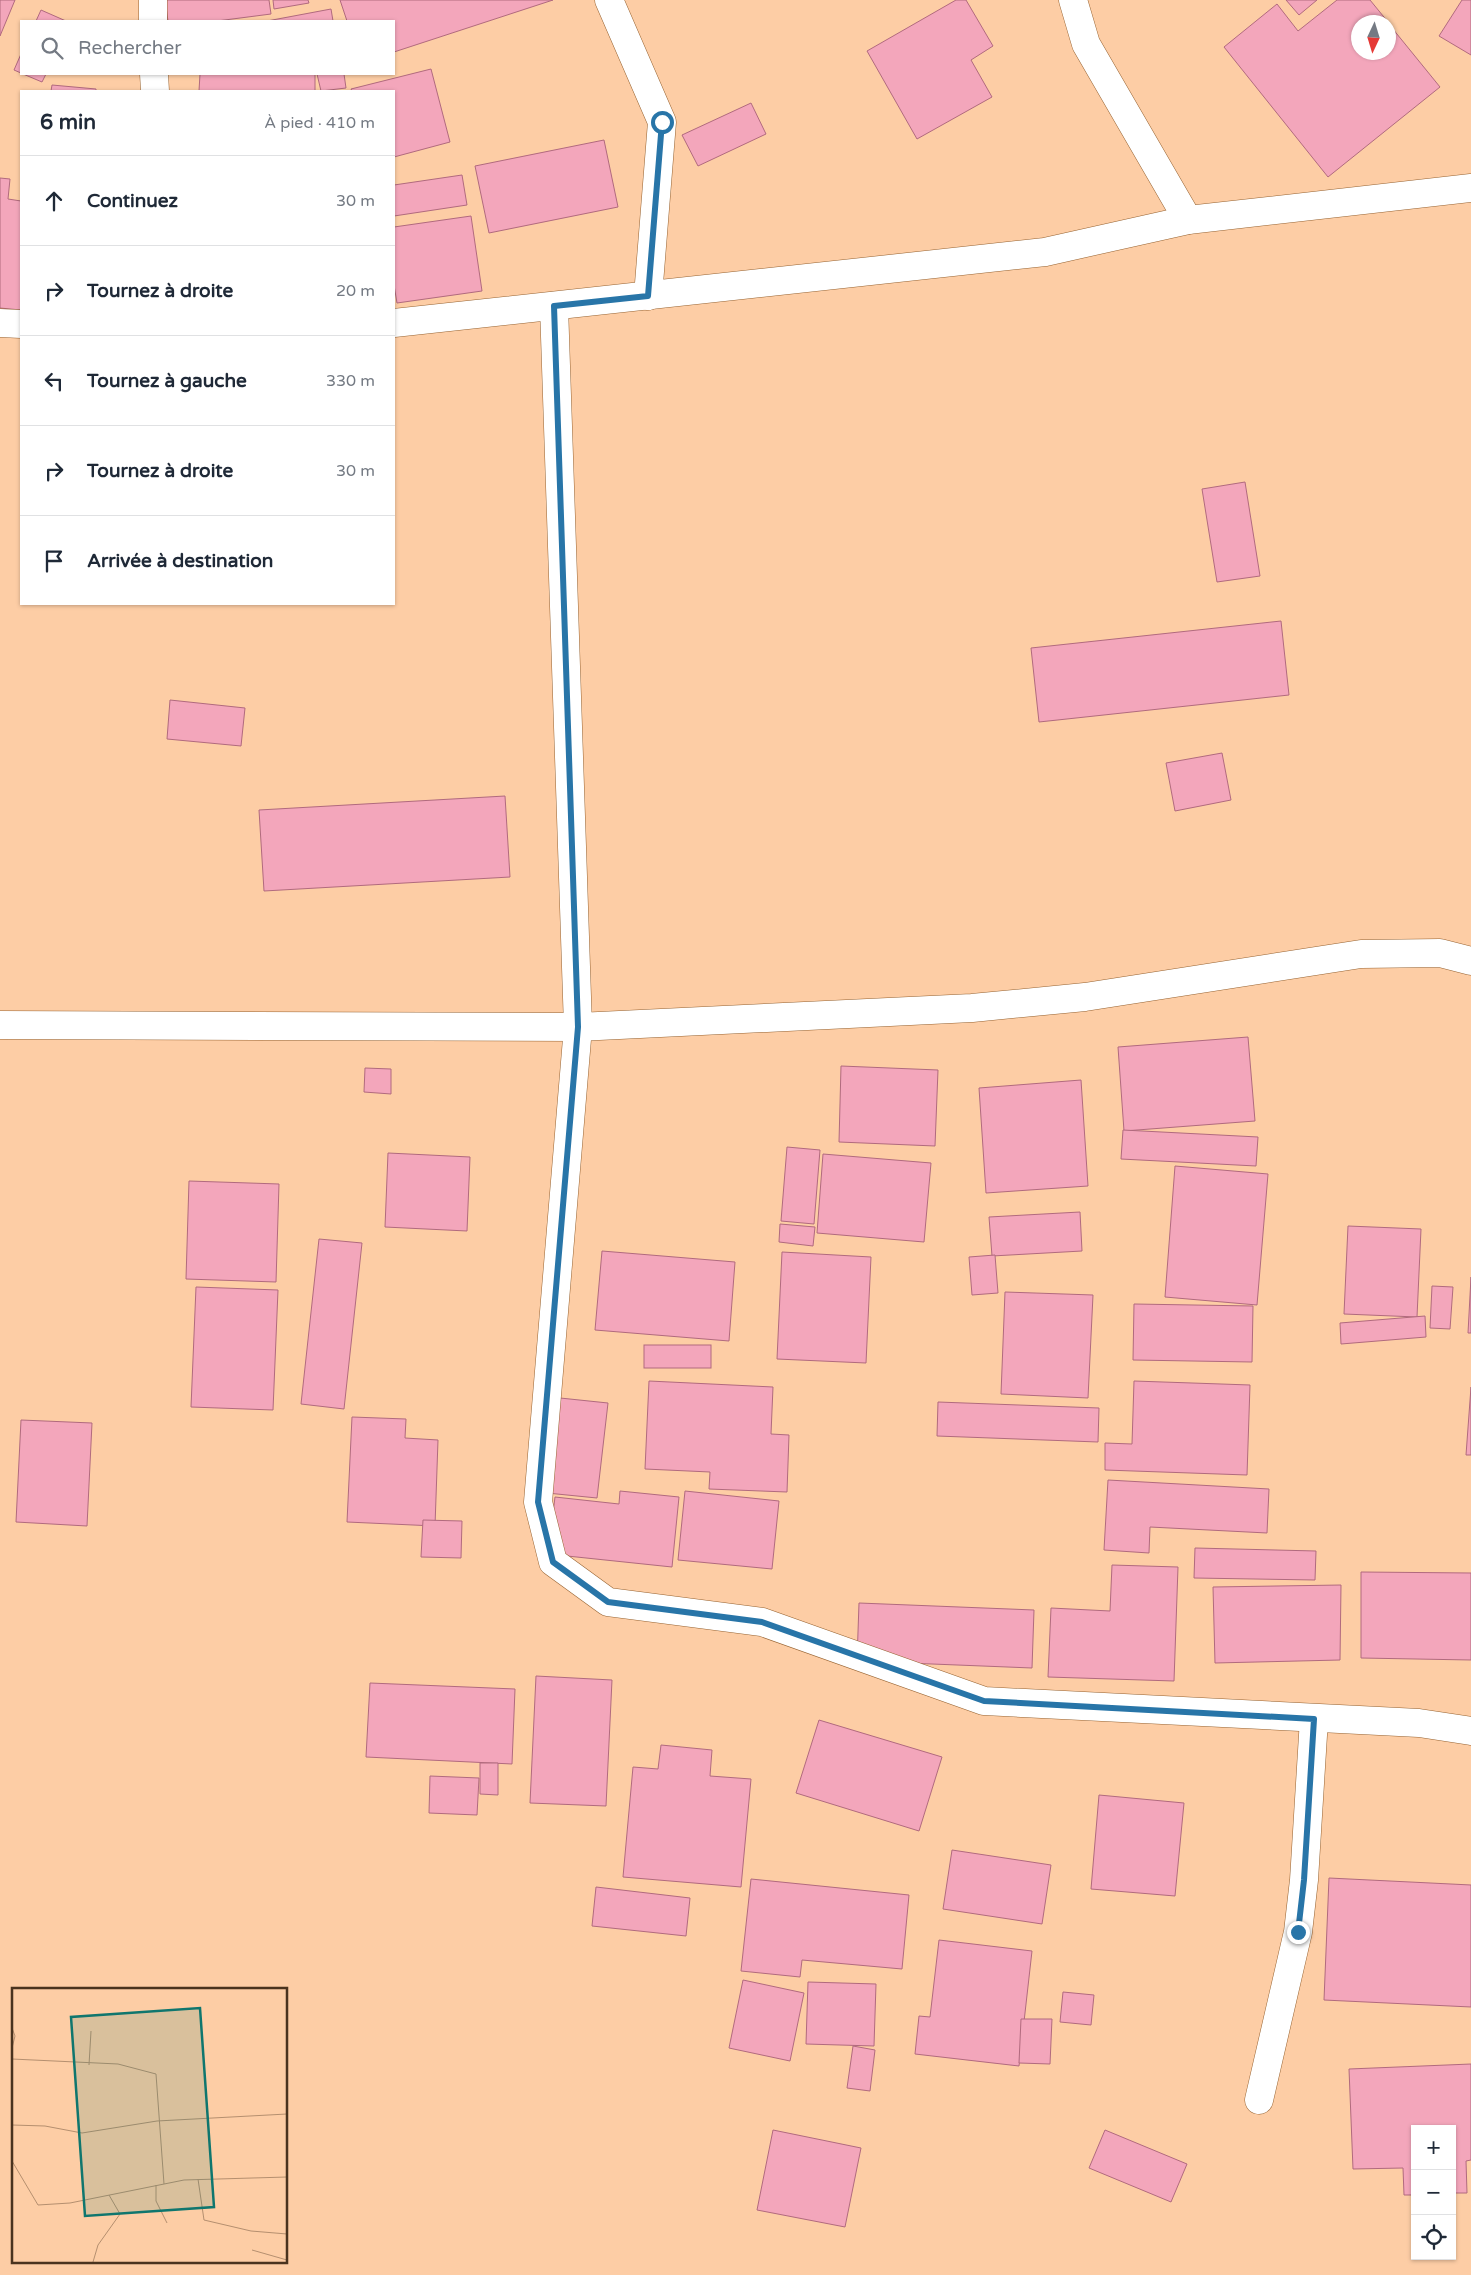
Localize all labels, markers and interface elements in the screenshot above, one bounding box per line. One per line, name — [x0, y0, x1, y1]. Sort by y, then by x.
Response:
north arrow — [1351, 15, 1396, 60]
search box — [20, 20, 395, 75]
icon: search — [38, 34, 66, 62]
text: Rechercher — [78, 37, 181, 59]
text: 6 min — [40, 110, 96, 135]
route start — [651, 111, 674, 134]
text: À pied · 410 m — [264, 113, 375, 133]
icon: ahead — [40, 187, 68, 215]
text: Continuez — [87, 190, 178, 212]
text: 30 m — [336, 191, 375, 211]
icon: right — [40, 277, 68, 305]
text: Tournez à droite — [87, 280, 233, 302]
text: 20 m — [336, 281, 375, 301]
icon: left — [40, 367, 68, 395]
text: Tournez à gauche — [87, 370, 247, 392]
text: 330 m — [326, 371, 375, 391]
icon: right — [40, 457, 68, 485]
text: Tournez à droite — [87, 460, 233, 482]
text: 30 m — [336, 461, 375, 481]
icon: arrive — [40, 547, 68, 575]
text: Arrivée à destination — [87, 550, 273, 572]
route end — [1287, 1921, 1310, 1944]
inset map — [12, 1988, 288, 2262]
map controls — [1411, 2125, 1456, 2260]
button: + — [1411, 2125, 1456, 2170]
button: − — [1411, 2170, 1456, 2215]
button: locate — [1411, 2215, 1456, 2260]

